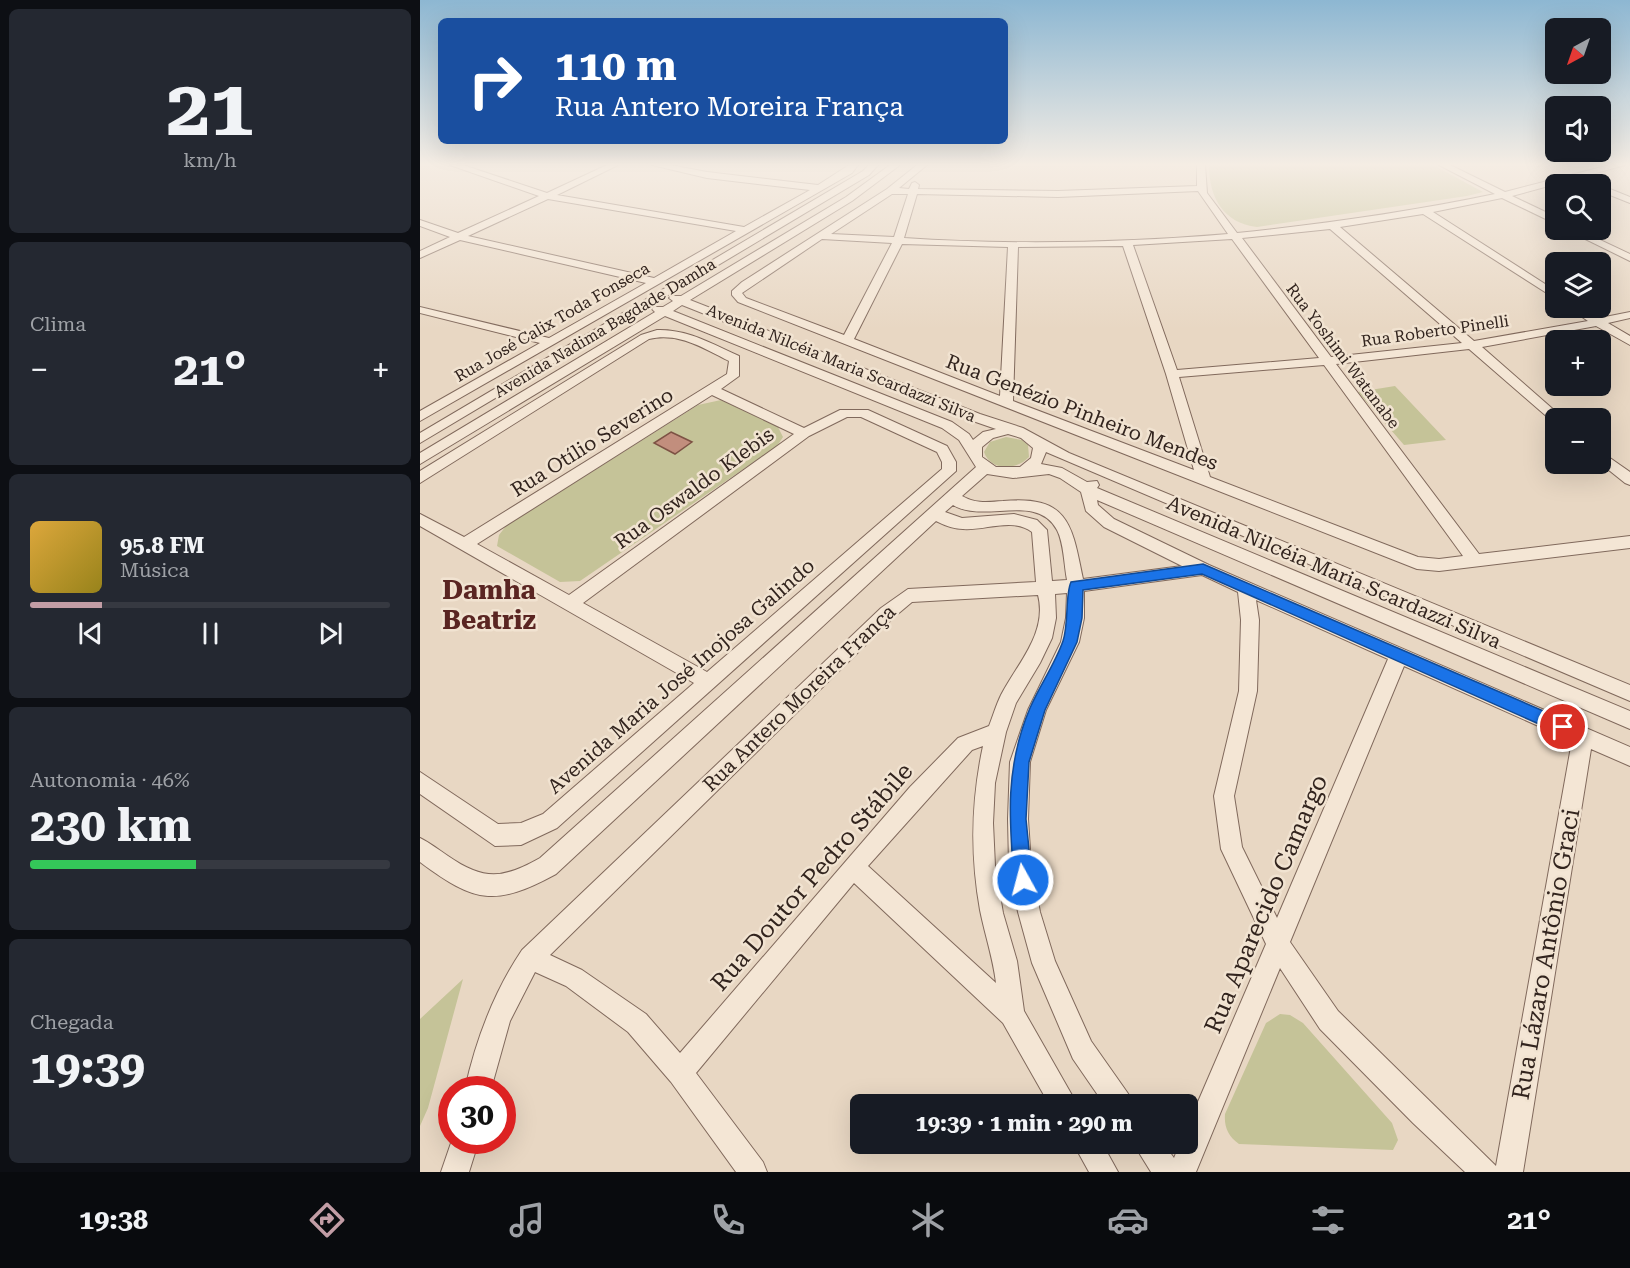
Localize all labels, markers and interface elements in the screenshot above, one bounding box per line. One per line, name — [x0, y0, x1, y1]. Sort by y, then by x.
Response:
north arrow — [1545, 18, 1611, 84]
map controls — [1545, 18, 1611, 474]
text: 110 m — [555, 41, 677, 90]
icon: right — [456, 42, 534, 120]
text: 21 — [166, 63, 254, 154]
text: Rua Antero Moreira França — [555, 91, 904, 123]
button: sound — [1545, 96, 1611, 162]
text: km/h — [183, 148, 237, 172]
button: search — [1545, 174, 1611, 240]
button: layers — [1545, 252, 1611, 318]
street label: Avenida Nadima Bagdade Damha — [491, 254, 719, 402]
street label: Rua José Calix Toda Fonseca — [451, 258, 653, 386]
street label: Rua Yoshimi Watanabe — [1282, 280, 1404, 432]
street label: Avenida Nilcéia Maria Scardazzi Silva — [704, 300, 979, 426]
street label: Rua Roberto Pinelli — [1360, 311, 1510, 351]
text: Clima — [30, 312, 86, 336]
button: + — [1545, 330, 1611, 396]
text: 21° — [174, 343, 246, 396]
street label: Rua Genézio Pinheiro Mendes — [943, 349, 1221, 475]
text: − — [30, 350, 48, 389]
text: + — [372, 350, 390, 389]
street label: Rua Otílio Severino — [506, 382, 678, 502]
button: − — [1545, 408, 1611, 474]
street label: Rua Oswaldo Klebis — [610, 422, 778, 554]
street label: Avenida Nilcéia Maria Scardazzi Silva — [1163, 491, 1505, 654]
text: 95.8 FM — [120, 533, 204, 558]
street label: Avenida Maria José Inojosa Galindo — [543, 553, 819, 799]
text: Música — [120, 558, 189, 582]
district label: Damha Beatriz — [442, 575, 536, 635]
street label: Rua Antero Moreira França — [698, 600, 900, 796]
icon: previous — [74, 617, 107, 650]
icon: pause — [194, 617, 227, 650]
icon: next — [314, 617, 347, 650]
pin — [1537, 701, 1588, 752]
icon: arrive — [1546, 710, 1579, 743]
street label: Rua Doutor Pedro Stábile — [706, 757, 918, 997]
text: Autonomia · 46% — [30, 768, 190, 792]
street label: Rua Aparecido Camargo — [1199, 771, 1333, 1037]
text: 230 km — [30, 799, 191, 852]
street label: Rua Lázaro Antônio Graci — [1507, 806, 1585, 1102]
position arrow — [991, 848, 1055, 912]
text: Chegada — [30, 1010, 114, 1034]
text: 19:39 — [30, 1041, 145, 1094]
speed limit sign: 30 — [438, 1076, 516, 1154]
text: 19:39 · 1 min · 290 m — [915, 1111, 1133, 1136]
icon: directions — [306, 1199, 348, 1241]
icon: music — [506, 1199, 548, 1241]
icon: phone — [707, 1199, 749, 1241]
icon: climate — [907, 1199, 949, 1241]
icon: car — [1107, 1199, 1149, 1241]
icon: filters — [1307, 1199, 1349, 1241]
text: 19:38 — [79, 1204, 148, 1236]
text: 21° — [1507, 1204, 1551, 1236]

